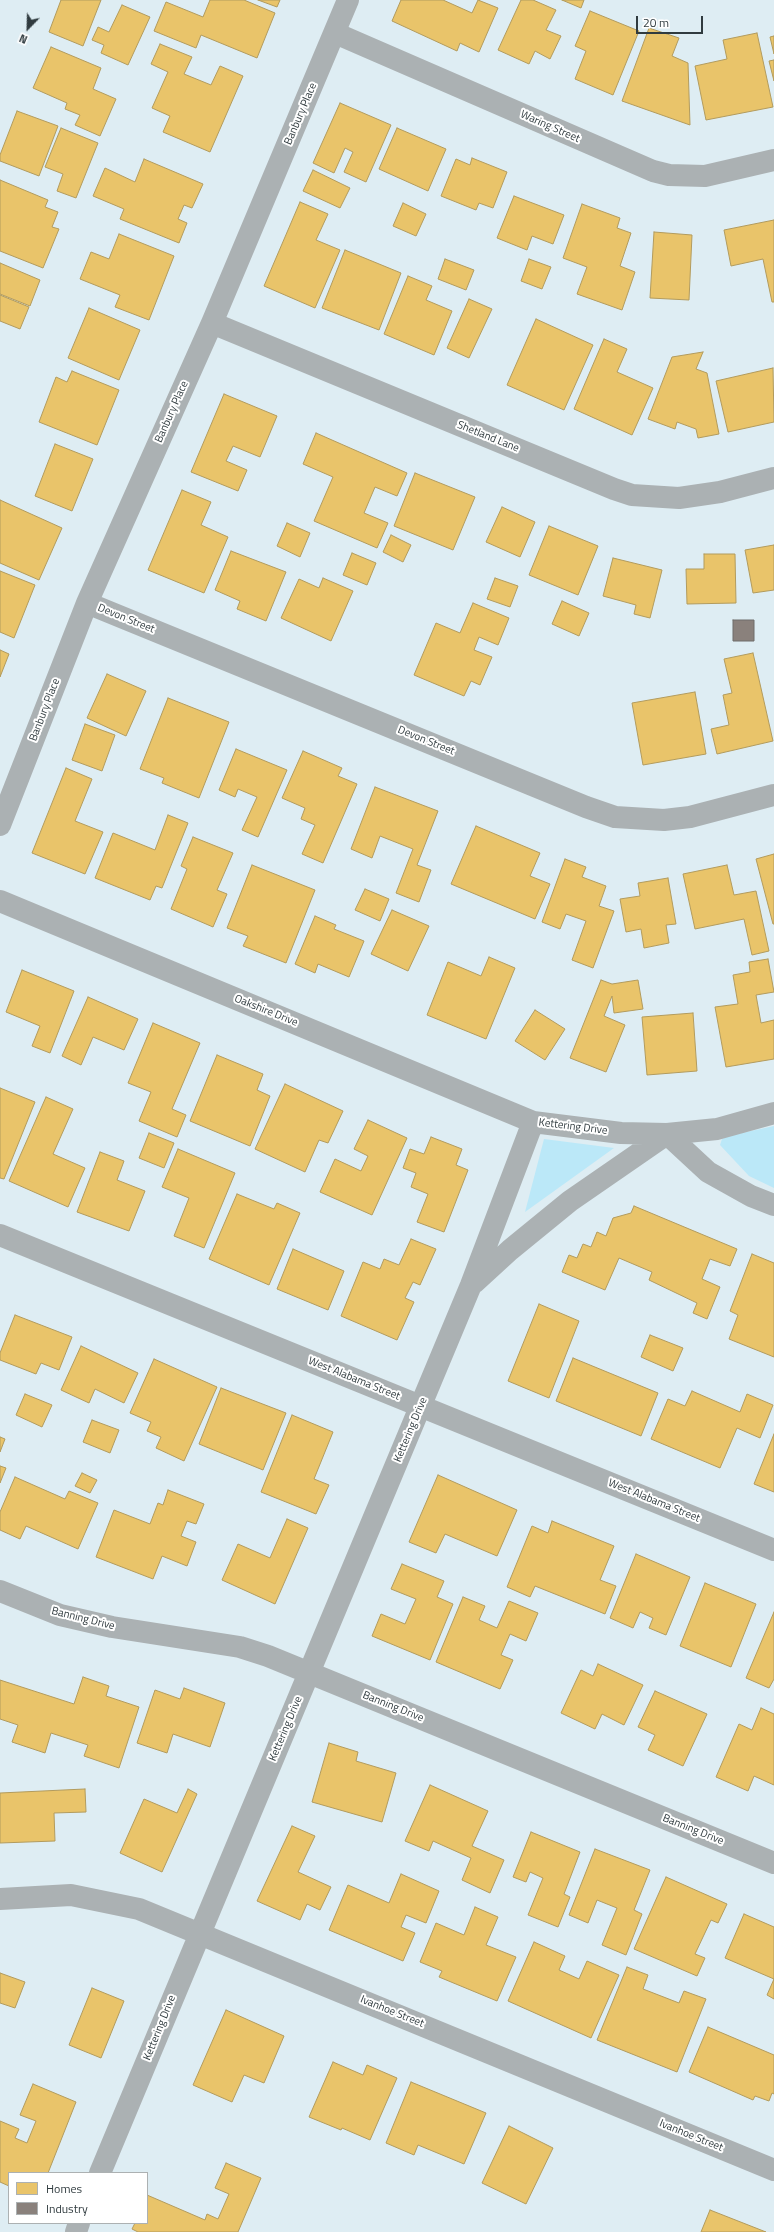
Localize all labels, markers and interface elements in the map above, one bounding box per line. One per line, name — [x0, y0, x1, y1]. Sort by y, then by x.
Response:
north arrow — [8, 8, 48, 48]
scale bar — [638, 8, 705, 34]
text: 20 m — [643, 13, 669, 32]
text: N — [17, 30, 30, 48]
street label: Banbury Place — [282, 81, 320, 147]
street label: Waring Street — [518, 108, 582, 146]
street label: Banbury Place — [153, 379, 191, 445]
street label: Shetland Lane — [455, 419, 521, 455]
street label: Devon Street — [96, 602, 156, 636]
street label: Banbury Place — [27, 677, 63, 743]
street label: Devon Street — [396, 724, 456, 758]
street label: Oakshire Drive — [232, 992, 300, 1030]
street label: Kettering Drive — [538, 1116, 608, 1138]
street label: West Alabama Street — [306, 1355, 402, 1403]
street label: Kettering Drive — [391, 1396, 431, 1464]
street label: West Alabama Street — [606, 1477, 702, 1525]
street label: Banning Drive — [50, 1605, 116, 1633]
street label: Banning Drive — [361, 1689, 425, 1725]
street label: Kettering Drive — [266, 1695, 306, 1763]
street label: Banning Drive — [661, 1812, 725, 1848]
street label: Kettering Drive — [141, 1993, 179, 2063]
street label: Ivanhoe Street — [358, 1993, 426, 2031]
street label: Ivanhoe Street — [657, 2117, 725, 2155]
legend — [8, 2172, 148, 2224]
text: Homes — [46, 2179, 82, 2198]
text: Industry — [46, 2199, 88, 2218]

